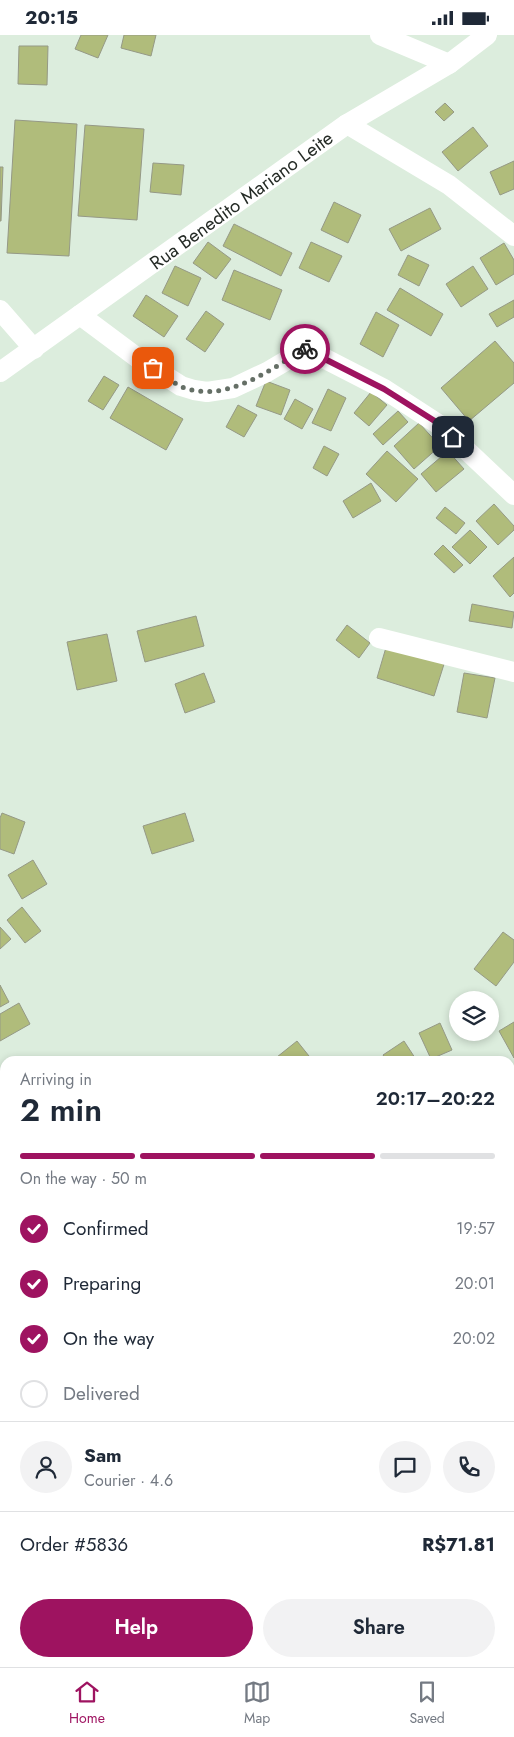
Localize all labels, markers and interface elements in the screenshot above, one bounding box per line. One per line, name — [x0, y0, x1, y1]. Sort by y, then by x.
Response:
text: 20:15 — [25, 4, 78, 31]
street label: Rua Benedito Mariano Leite — [144, 124, 339, 276]
courier — [280, 324, 330, 374]
icon: bike — [291, 335, 319, 363]
pin — [132, 347, 174, 389]
icon: bag — [139, 354, 167, 382]
pin — [432, 416, 474, 458]
icon: home — [439, 423, 467, 451]
map controls — [449, 991, 499, 1041]
button: layers — [449, 991, 499, 1041]
text: Arriving in — [20, 1068, 92, 1091]
text: 20:17–20:22 — [376, 1085, 495, 1112]
text: 2 min — [20, 1087, 102, 1133]
text: On the way · 50 m — [20, 1167, 147, 1190]
icon: check — [20, 1215, 48, 1243]
text: Confirmed — [63, 1215, 149, 1242]
text: 19:57 — [456, 1217, 495, 1240]
icon: check — [20, 1270, 48, 1298]
text: Preparing — [63, 1270, 141, 1297]
text: 20:01 — [455, 1272, 495, 1295]
icon: check — [20, 1325, 48, 1353]
text: On the way — [63, 1325, 154, 1352]
text: 20:02 — [453, 1327, 495, 1350]
text: Delivered — [63, 1380, 140, 1407]
button: person — [20, 1441, 72, 1493]
button: chat — [379, 1441, 431, 1493]
button: phone — [443, 1441, 495, 1493]
text: Sam — [84, 1442, 122, 1469]
text: Courier · 4.6 — [84, 1469, 173, 1492]
text: Order #5836 — [20, 1531, 128, 1558]
text: R$71.81 — [422, 1531, 495, 1558]
button: Help — [20, 1599, 253, 1657]
button: Share — [263, 1599, 495, 1657]
tab: Home — [69, 1678, 105, 1728]
tab: Map — [243, 1678, 271, 1728]
tab: Saved — [409, 1678, 445, 1728]

